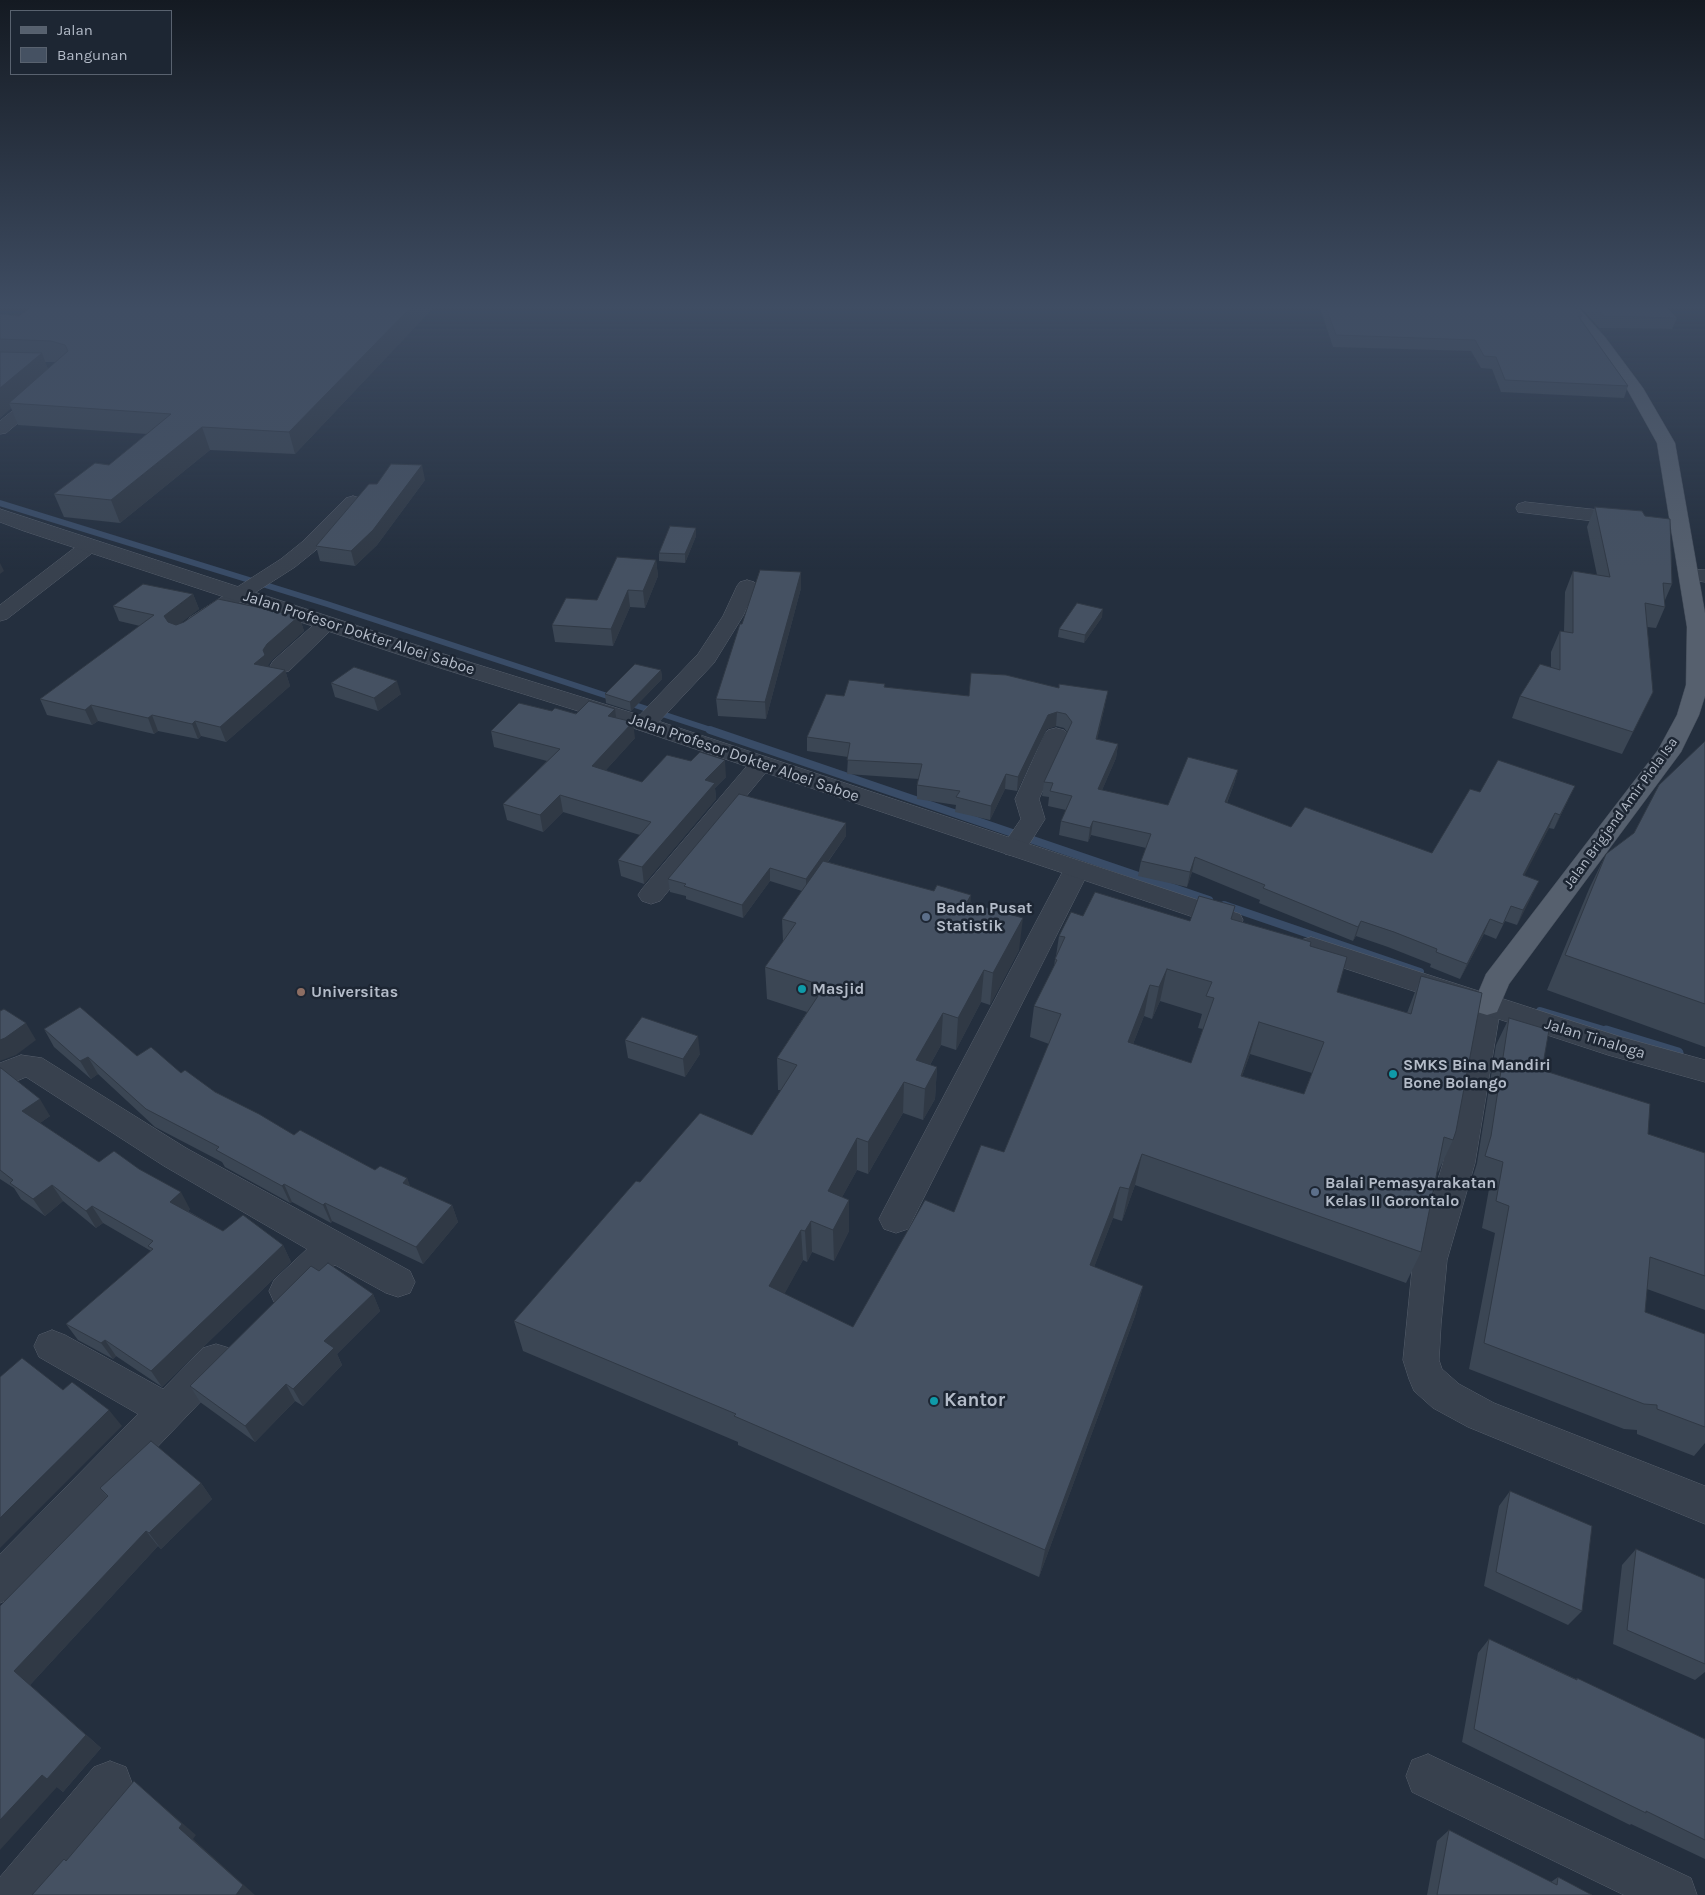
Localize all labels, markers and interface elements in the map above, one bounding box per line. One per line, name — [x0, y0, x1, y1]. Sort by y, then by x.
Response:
legend — [10, 10, 172, 75]
text: Jalan — [57, 21, 93, 39]
text: Bangunan — [57, 46, 128, 64]
street label: Jalan Profesor Dokter Aloei Saboe — [241, 586, 477, 680]
street label: Jalan Profesor Dokter Aloei Saboe — [626, 710, 862, 806]
street label: Jalan Brigjend Amir Piola Isa — [1561, 734, 1681, 892]
place label: Badan Pusat Statistik — [936, 898, 1032, 936]
marker: Badan Pusat Statistik — [920, 911, 932, 923]
place label: Masjid — [812, 979, 864, 999]
place label: Universitas — [311, 982, 398, 1002]
marker: Masjid — [796, 983, 808, 995]
marker: Universitas — [295, 986, 307, 998]
street label: Jalan Tinaloga — [1542, 1015, 1648, 1063]
place label: SMKS Bina Mandiri Bone Bolango — [1403, 1055, 1551, 1093]
marker: SMKS Bina Mandiri Bone Bolango — [1387, 1068, 1399, 1080]
place label: Balai Pemasyarakatan Kelas II Gorontalo — [1325, 1173, 1496, 1211]
marker: Balai Pemasyarakatan Kelas II Gorontalo — [1309, 1186, 1321, 1198]
place label: Kantor — [944, 1390, 1005, 1412]
marker: Kantor — [928, 1395, 940, 1407]

